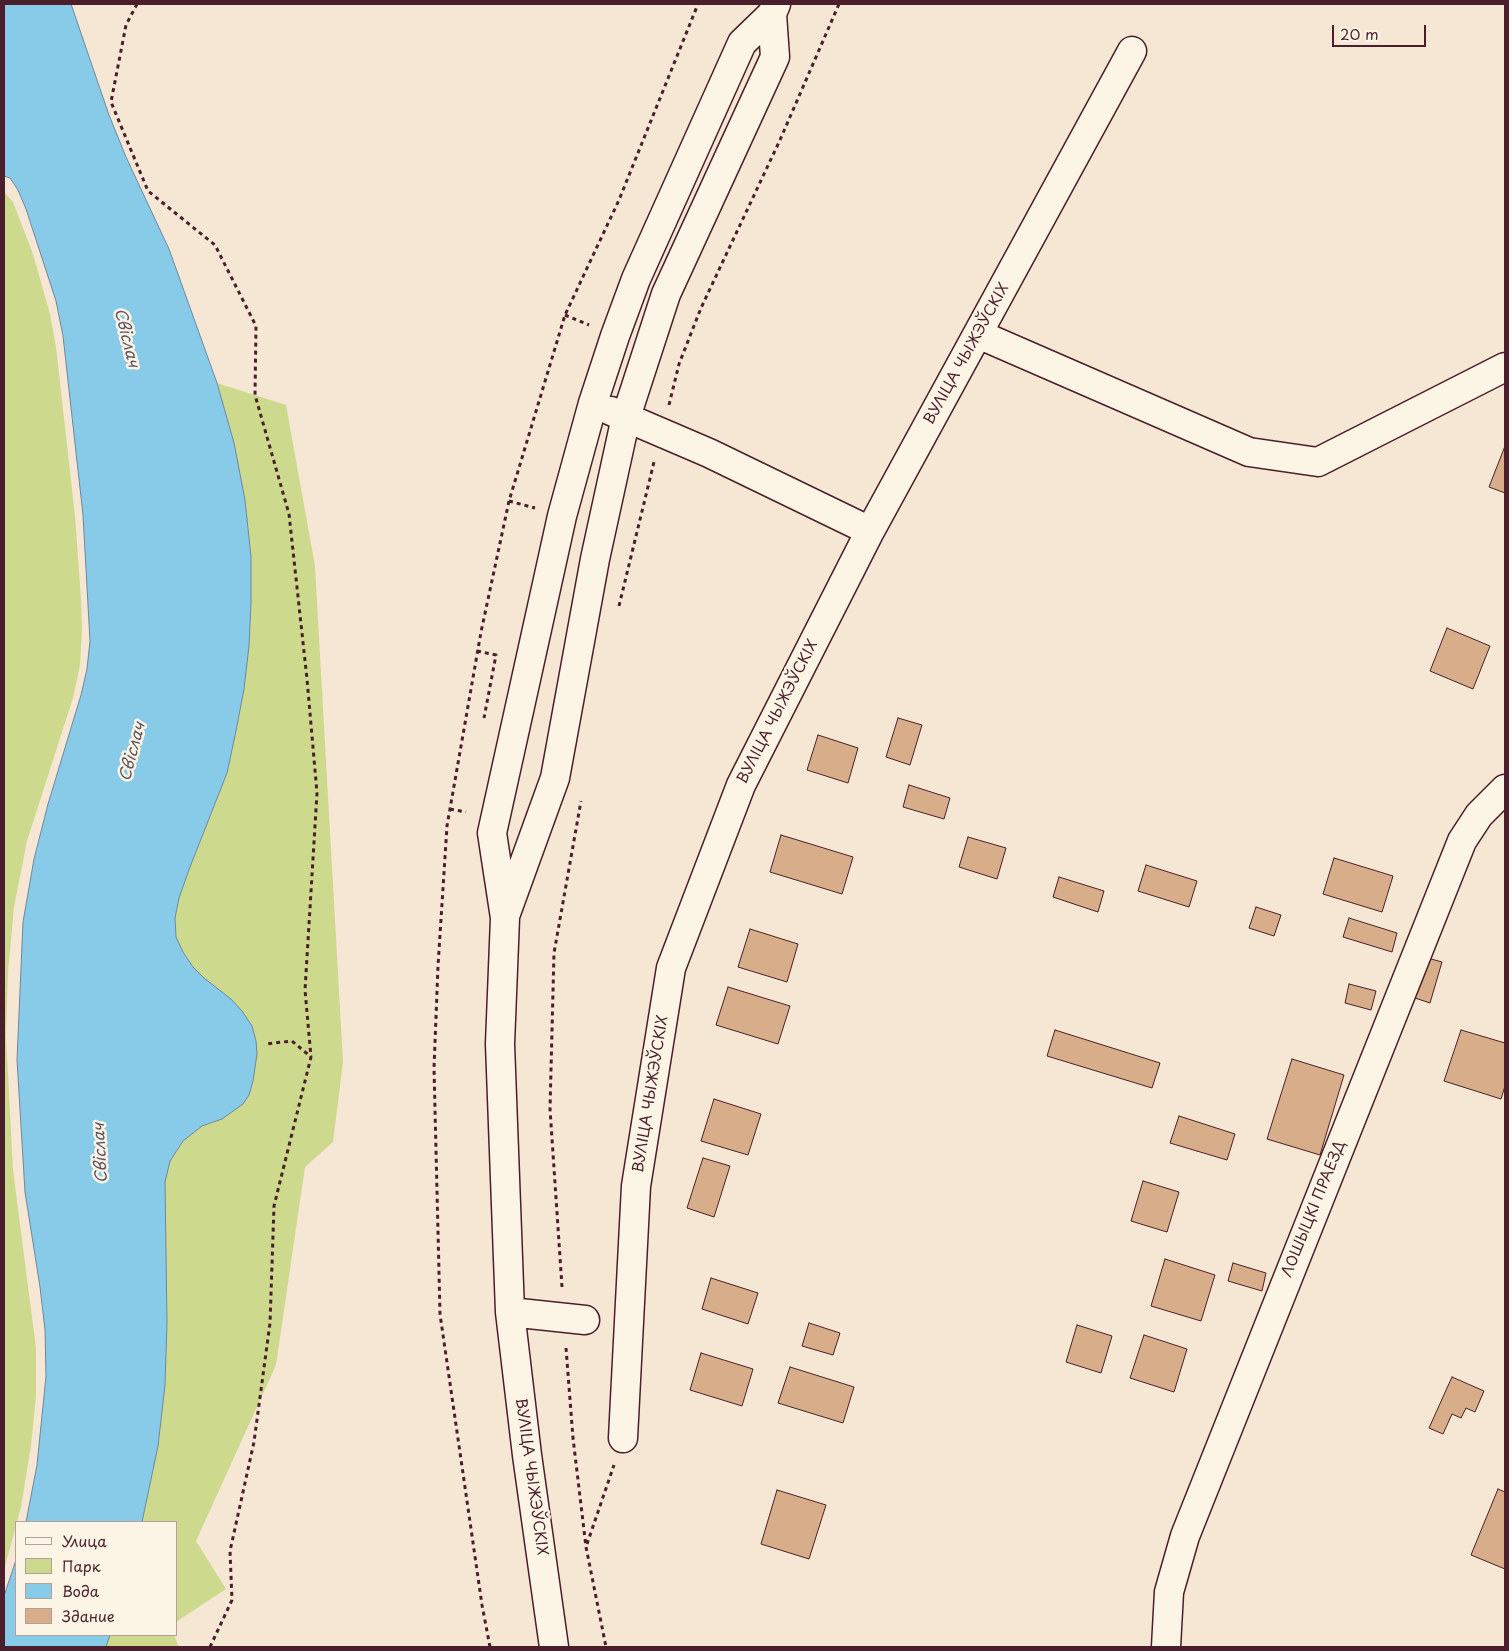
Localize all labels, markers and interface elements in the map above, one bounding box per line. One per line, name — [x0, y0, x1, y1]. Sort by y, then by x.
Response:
scale bar — [1334, 15, 1428, 47]
text: 20 m — [1340, 22, 1379, 45]
street label: ВУЛІЦА ЧЫЖЭЎСКІХ — [921, 280, 1013, 428]
water label: Свіслач — [109, 306, 143, 370]
street label: ВУЛІЦА ЧЫЖЭЎСКІХ — [734, 637, 822, 787]
water label: Свіслач — [116, 720, 150, 784]
street label: ВУЛІЦА ЧЫЖЭЎСКІХ — [630, 1014, 672, 1174]
water label: Свіслач — [90, 1122, 112, 1184]
street label: ЛОШЫЦКІ ПРАЕЗД — [1278, 1138, 1350, 1280]
street label: ВУЛІЦА ЧЫЖЭЎСКІХ — [511, 1397, 551, 1557]
legend — [15, 1521, 178, 1636]
text: Улица — [62, 1529, 107, 1552]
text: Парк — [62, 1554, 101, 1577]
text: Вода — [62, 1579, 99, 1602]
text: Здание — [62, 1604, 115, 1627]

